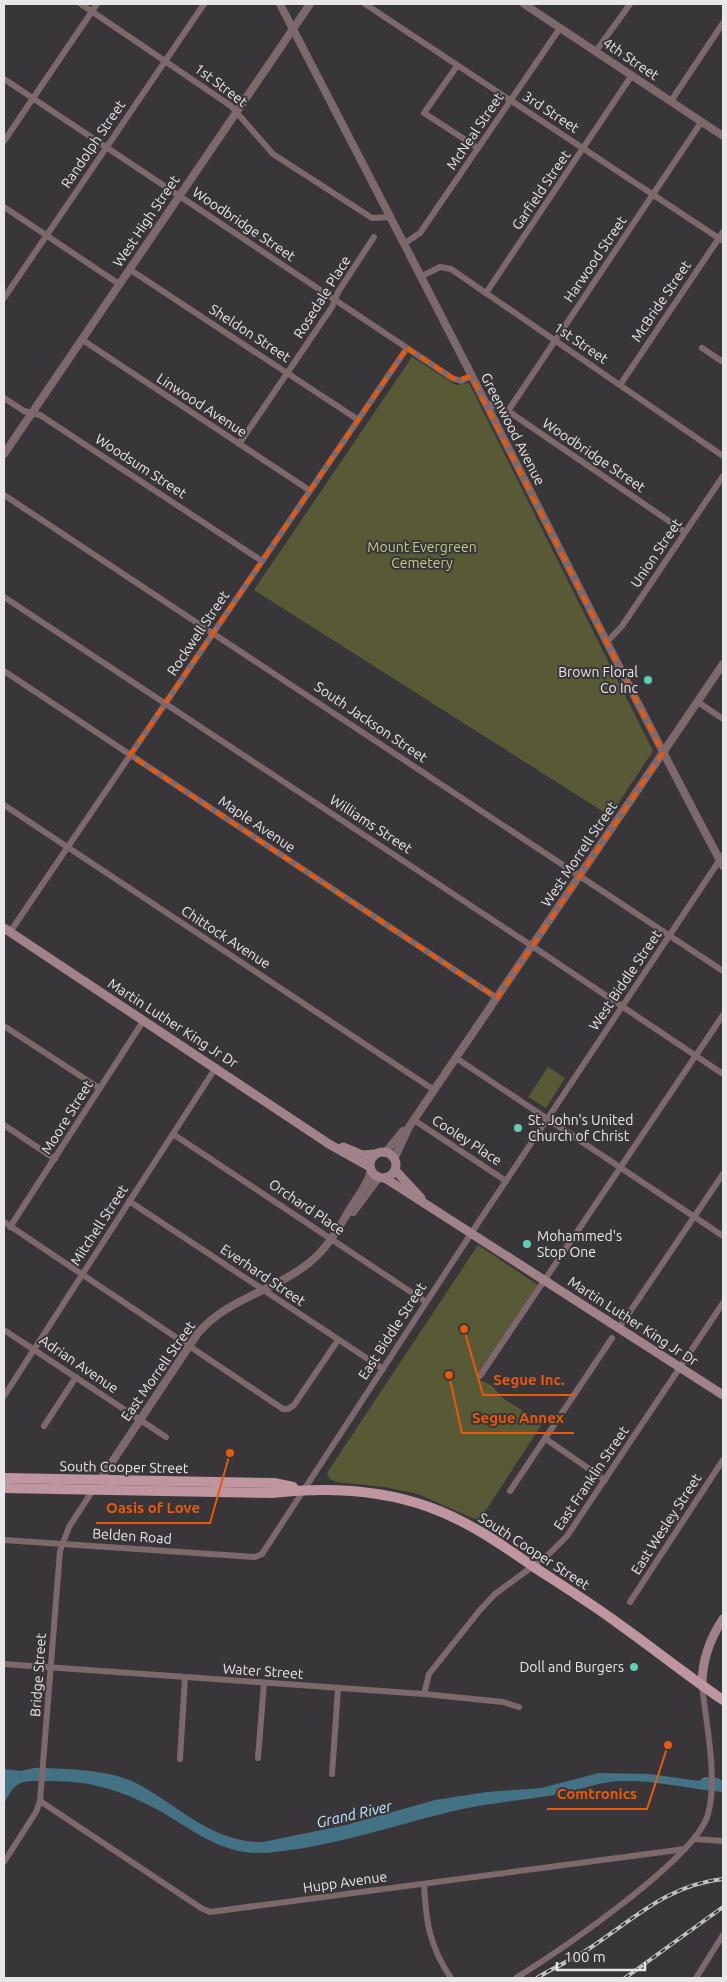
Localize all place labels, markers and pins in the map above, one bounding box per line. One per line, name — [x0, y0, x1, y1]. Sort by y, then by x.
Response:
place label: Brown Floral Co Inc — [558, 664, 638, 696]
marker: Brown Floral Co Inc — [642, 674, 654, 686]
place label: St. John's United Church of Christ — [528, 1112, 633, 1144]
marker: St. John's United Church of Christ — [512, 1122, 524, 1134]
place label: Mohammed's Stop One — [537, 1228, 622, 1260]
marker: Mohammed's Stop One — [521, 1238, 533, 1250]
callout: Segue Inc. — [483, 1365, 575, 1395]
callout: Segue Annex — [462, 1403, 574, 1433]
callout: Oasis of Love — [96, 1493, 210, 1523]
place label: Doll and Burgers — [519, 1659, 624, 1675]
marker: Doll and Burgers — [628, 1661, 640, 1673]
callout: Comtronics — [547, 1779, 647, 1809]

